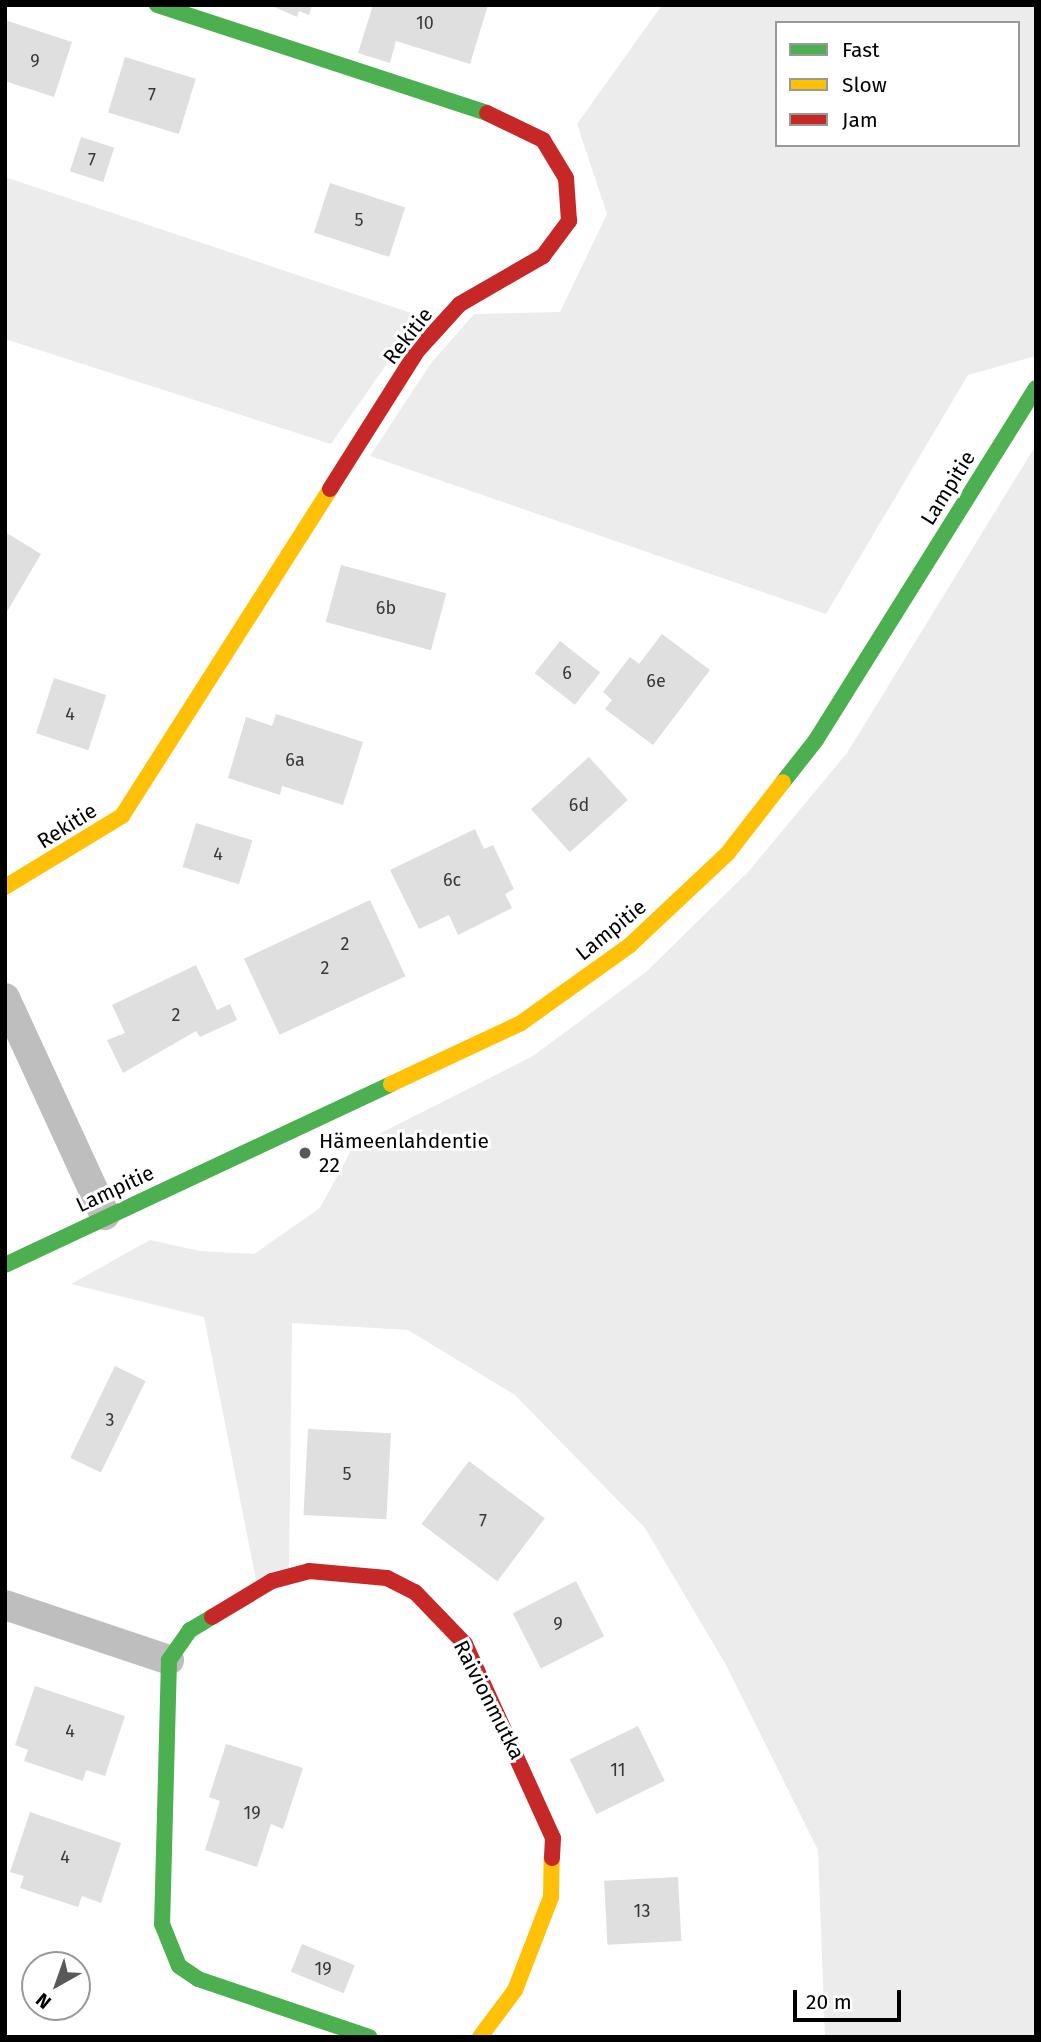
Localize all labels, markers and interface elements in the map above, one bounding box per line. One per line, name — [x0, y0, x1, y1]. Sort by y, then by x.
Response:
house number: 10 — [416, 12, 434, 34]
legend — [775, 21, 1020, 147]
text: Fast — [842, 37, 880, 63]
house number: 9 — [30, 50, 40, 72]
text: Slow — [842, 72, 887, 98]
house number: 7 — [148, 84, 156, 106]
text: Jam — [842, 107, 878, 133]
house number: 7 — [88, 149, 96, 171]
house number: 5 — [354, 209, 364, 231]
street label: Rekitie — [378, 302, 438, 370]
street label: Lampitie — [915, 446, 981, 530]
house number: 6b — [376, 597, 396, 619]
house number: 6 — [562, 662, 572, 684]
house number: 6e — [646, 670, 666, 692]
house number: 4 — [65, 703, 75, 725]
house number: 6a — [285, 749, 305, 771]
house number: 6d — [569, 794, 589, 816]
street label: Rekitie — [33, 798, 101, 854]
house number: 4 — [213, 843, 223, 865]
house number: 6c — [443, 869, 461, 891]
street label: Lampitie — [571, 894, 651, 966]
house number: 2 — [341, 933, 349, 955]
house number: 2 — [321, 957, 329, 979]
house number: 2 — [172, 1004, 180, 1026]
place label: Hämeenlahdentie 22 — [319, 1128, 489, 1178]
marker: Hämeenlahdentie 22 — [297, 1145, 313, 1161]
street label: Lampitie — [72, 1160, 158, 1218]
house number: 3 — [106, 1409, 114, 1431]
house number: 5 — [342, 1463, 352, 1485]
house number: 7 — [479, 1510, 487, 1532]
house number: 9 — [553, 1613, 563, 1635]
street label: Raivionmutka — [448, 1636, 530, 1764]
house number: 4 — [65, 1720, 75, 1742]
house number: 11 — [610, 1759, 626, 1781]
house number: 19 — [243, 1802, 261, 1824]
house number: 4 — [60, 1846, 70, 1868]
house number: 13 — [634, 1900, 650, 1922]
north arrow — [21, 1951, 91, 2021]
house number: 19 — [314, 1958, 332, 1980]
scale bar — [796, 1976, 904, 2020]
text: N — [31, 1988, 56, 2014]
text: 20 m — [806, 1989, 852, 2015]

